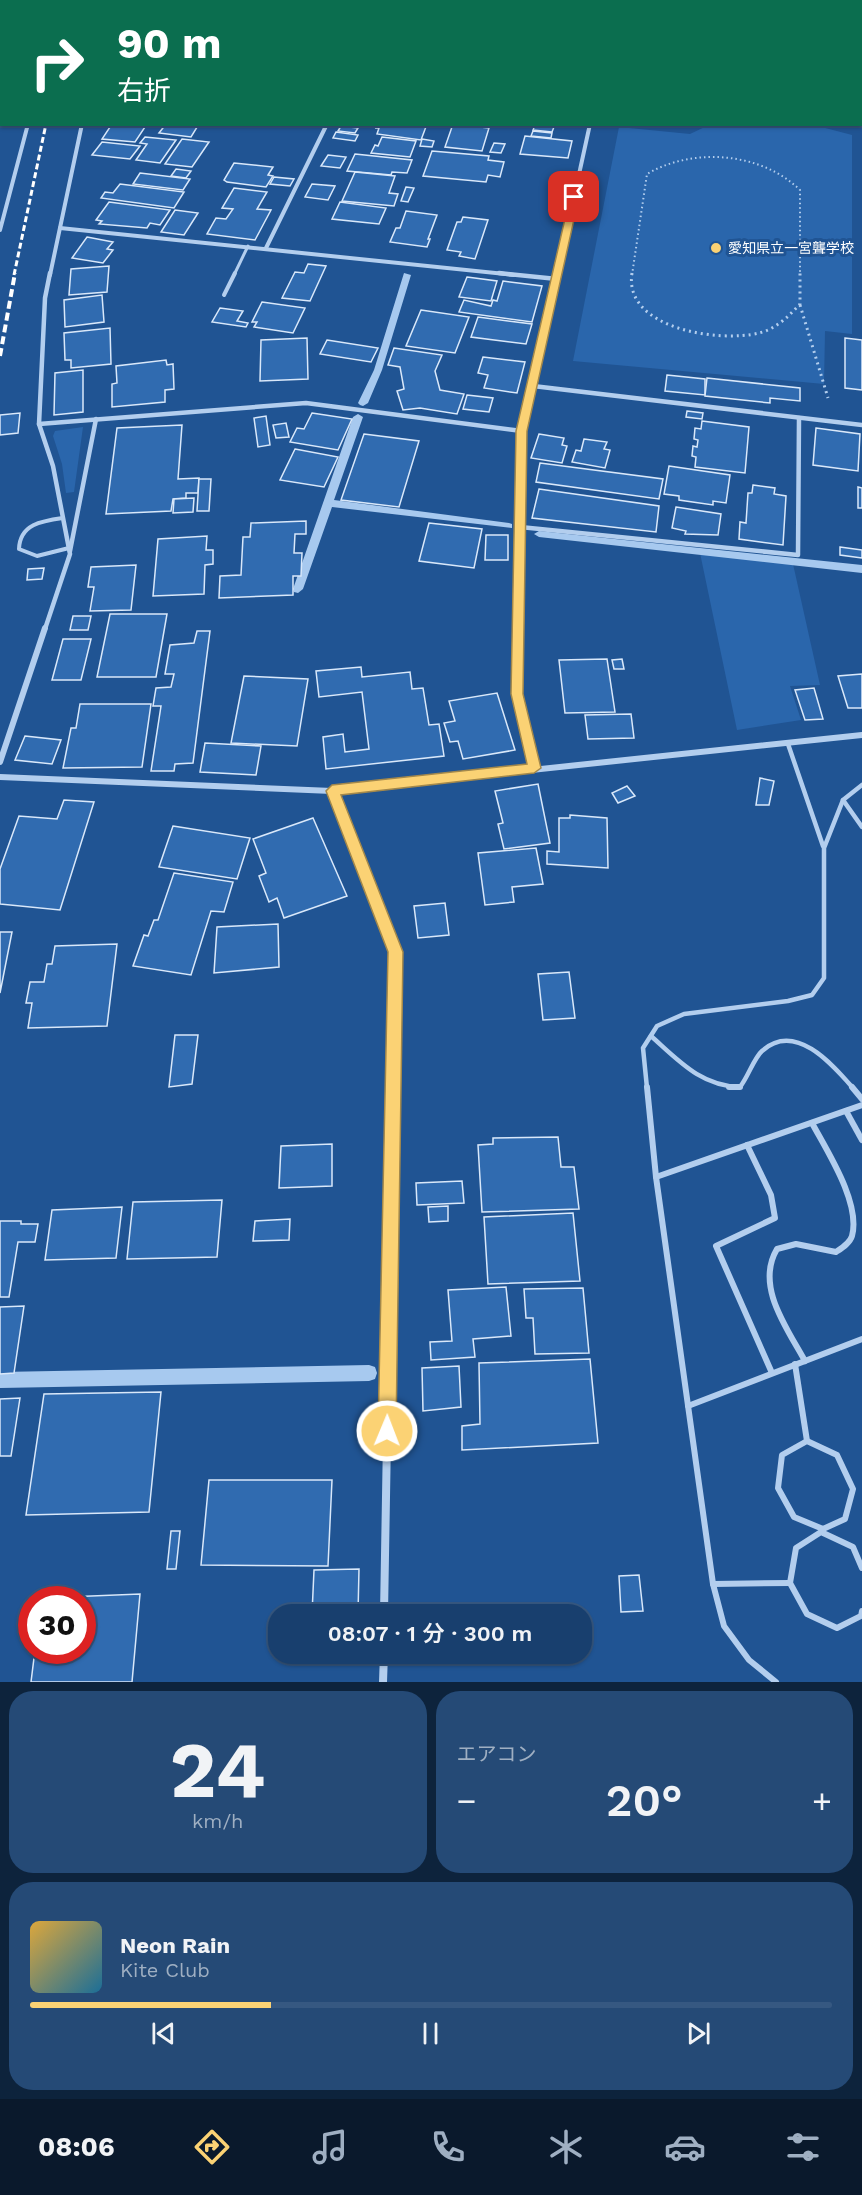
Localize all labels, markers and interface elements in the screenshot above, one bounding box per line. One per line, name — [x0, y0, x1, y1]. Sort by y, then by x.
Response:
text: 90 m — [117, 19, 221, 68]
icon: right — [18, 24, 96, 102]
text: 右折 — [117, 75, 171, 107]
pin — [548, 171, 599, 222]
icon: arrive — [557, 180, 590, 213]
place label: 愛知県立一宮聾学校 — [728, 240, 854, 256]
marker: 愛知県立一宮聾学校 — [709, 241, 723, 255]
position arrow — [355, 1399, 419, 1463]
speed limit sign: 30 — [18, 1586, 96, 1664]
text: 08:07 · 1 分 · 300 m — [328, 1621, 532, 1646]
text: 24 — [170, 1724, 266, 1816]
text: エアコン — [457, 1742, 537, 1766]
text: 20° — [606, 1774, 683, 1827]
text: − — [457, 1781, 476, 1820]
text: + — [812, 1781, 832, 1820]
text: km/h — [192, 1809, 244, 1833]
text: Neon Rain — [120, 1933, 230, 1958]
text: Kite Club — [120, 1958, 210, 1982]
icon: previous — [147, 2017, 180, 2050]
icon: pause — [414, 2017, 447, 2050]
icon: next — [682, 2017, 715, 2050]
icon: directions — [191, 2126, 233, 2168]
icon: music — [309, 2126, 351, 2168]
icon: phone — [427, 2126, 469, 2168]
icon: climate — [545, 2126, 587, 2168]
icon: car — [664, 2126, 706, 2168]
icon: filters — [782, 2126, 824, 2168]
text: 08:06 — [38, 2131, 115, 2163]

